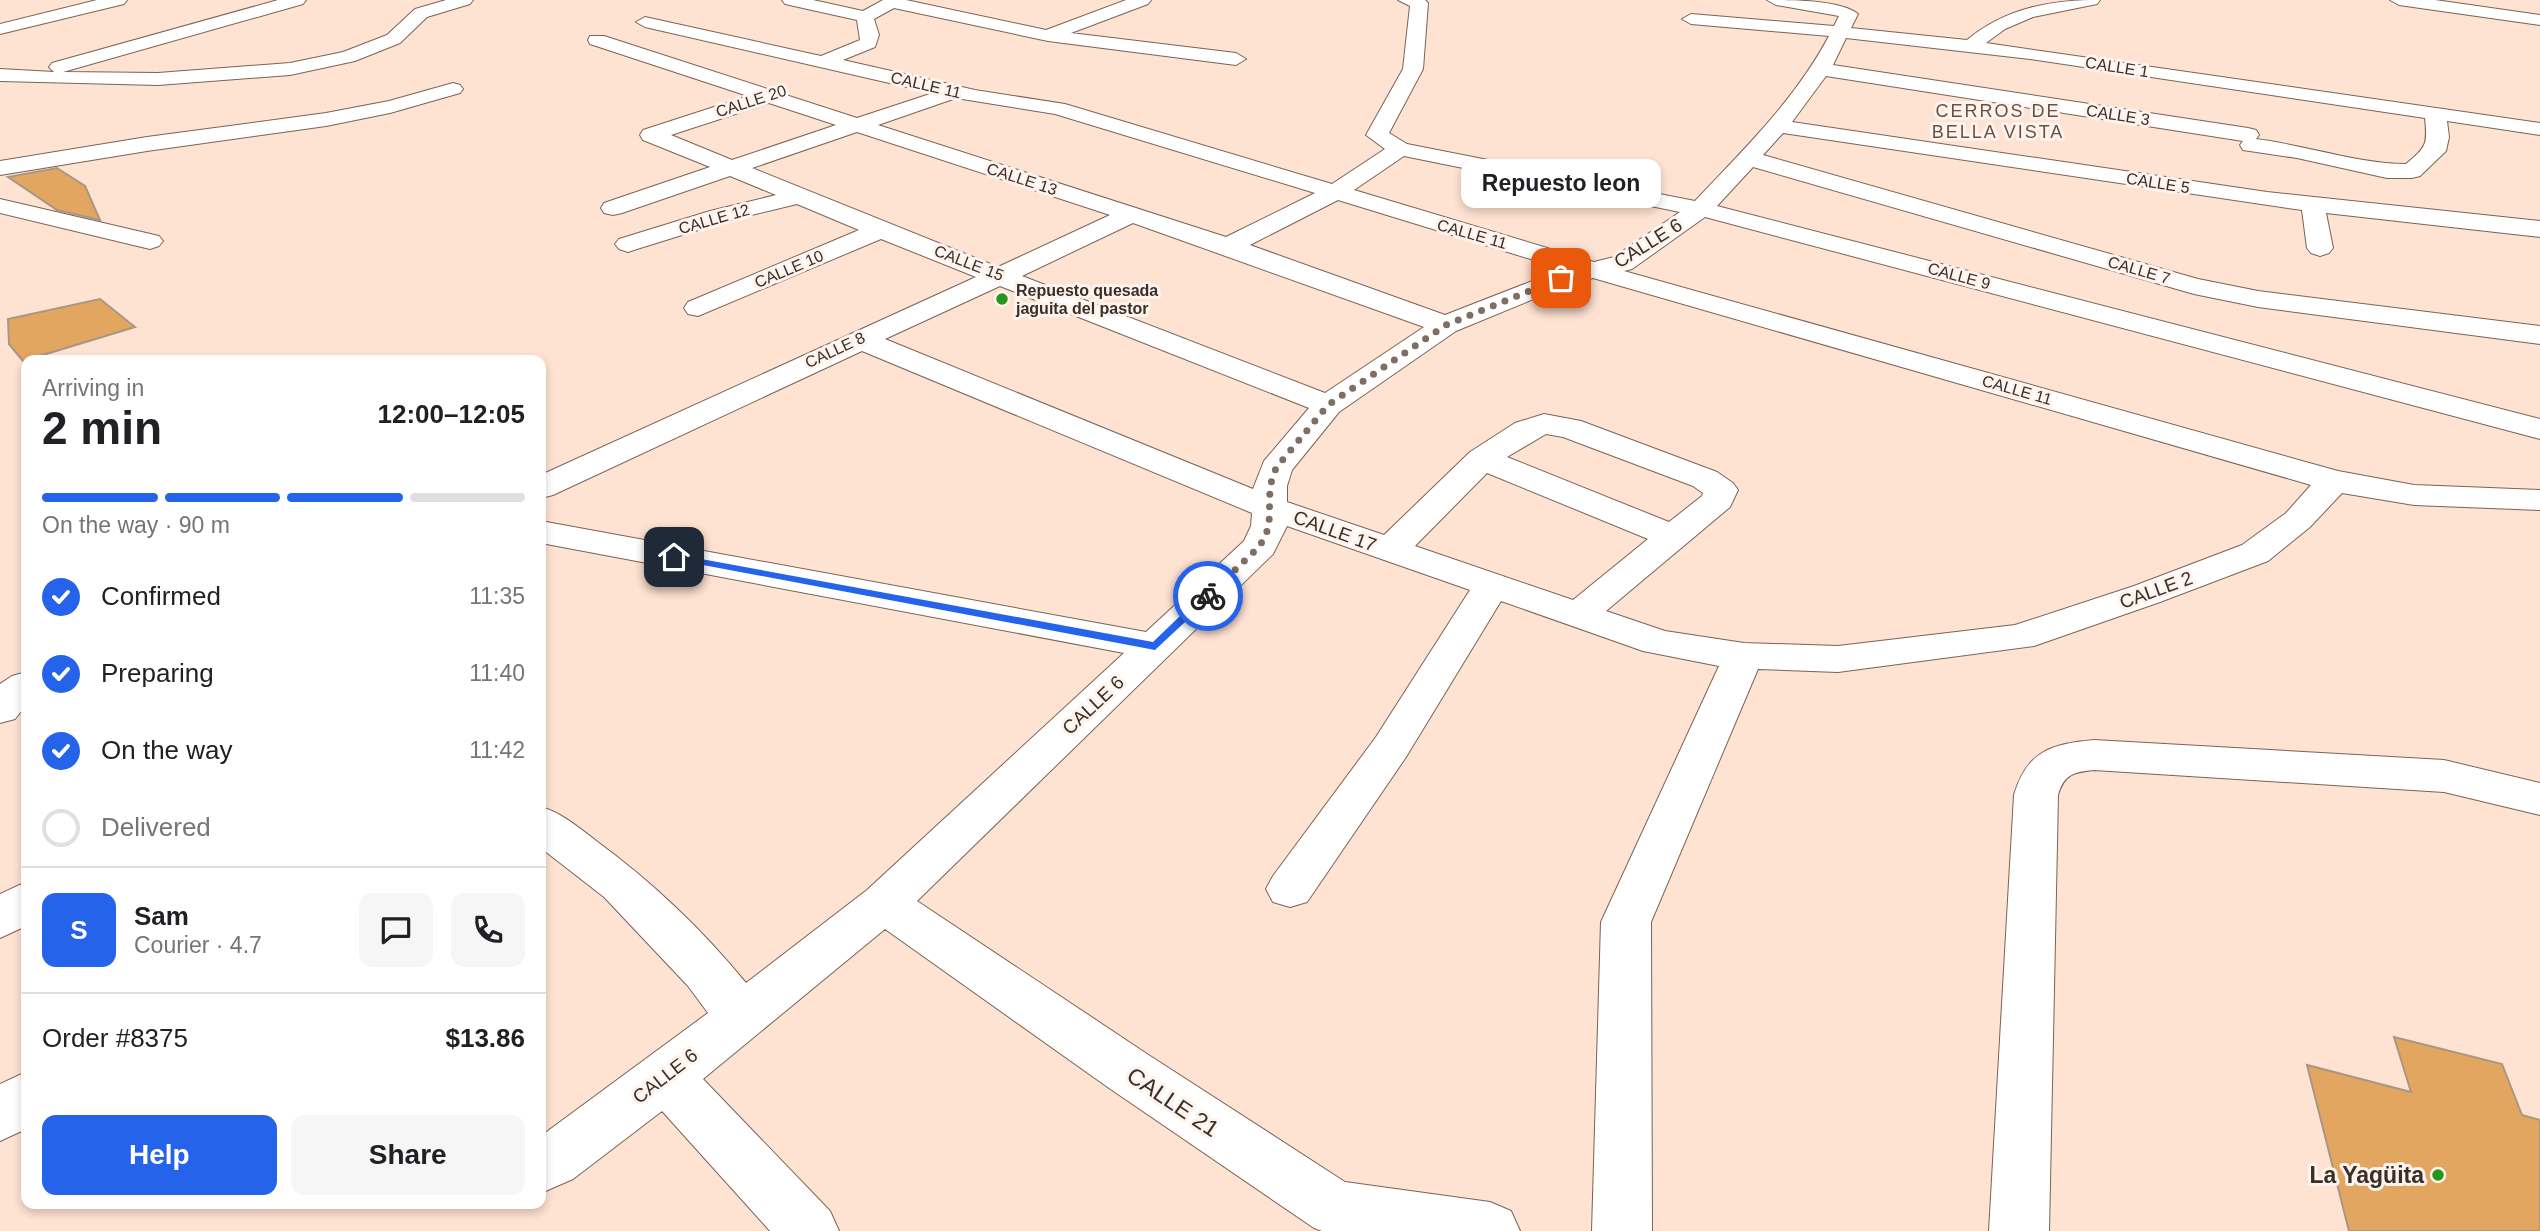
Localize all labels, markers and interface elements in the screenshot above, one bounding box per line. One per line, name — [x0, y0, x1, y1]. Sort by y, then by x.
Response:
street label: CALLE 1 — [2084, 54, 2150, 80]
street label: CALLE 11 — [889, 69, 963, 101]
street label: CALLE 20 — [714, 82, 788, 120]
district label: CERROS DE BELLA VISTA — [1932, 101, 2064, 142]
street label: CALLE 3 — [2085, 102, 2151, 128]
callout: Repuesto leon — [1461, 159, 1661, 208]
street label: CALLE 13 — [985, 160, 1059, 198]
text: Repuesto leon — [1482, 170, 1640, 196]
street label: CALLE 5 — [2125, 170, 2191, 196]
street label: CALLE 12 — [677, 201, 751, 237]
street label: CALLE 6 — [1610, 214, 1686, 272]
street label: CALLE 11 — [1435, 216, 1509, 252]
street label: CALLE 15 — [932, 242, 1006, 284]
street label: CALLE 10 — [752, 247, 826, 291]
pin — [1531, 248, 1591, 308]
street label: CALLE 7 — [2106, 253, 2172, 287]
icon: bag — [1542, 259, 1580, 297]
street label: CALLE 9 — [1926, 260, 1992, 293]
place label: Repuesto quesada jaguita del pastor — [1015, 282, 1158, 317]
marker: Repuesto quesada jaguita del pastor — [994, 291, 1010, 307]
street label: CALLE 8 — [802, 329, 868, 371]
street label: CALLE 11 — [1980, 372, 2054, 408]
text: Arriving in — [42, 375, 144, 401]
text: 12:00–12:05 — [378, 399, 525, 429]
text: 2 min — [42, 402, 162, 454]
street label: CALLE 17 — [1291, 506, 1379, 556]
text: On the way · 90 m — [42, 512, 230, 538]
pin — [644, 527, 704, 587]
icon: home — [655, 538, 693, 576]
courier — [1173, 561, 1243, 631]
street label: CALLE 2 — [2117, 567, 2195, 613]
icon: bike — [1189, 577, 1227, 615]
icon: check — [42, 578, 80, 616]
text: Confirmed — [101, 581, 221, 611]
text: 11:35 — [469, 583, 525, 609]
icon: check — [42, 655, 80, 693]
text: Preparing — [101, 658, 214, 688]
text: 11:40 — [469, 660, 525, 686]
street label: CALLE 6 — [1058, 671, 1128, 739]
icon: check — [42, 732, 80, 770]
text: On the way — [101, 735, 233, 765]
text: 11:42 — [469, 737, 525, 763]
text: Delivered — [101, 812, 211, 842]
button: chat — [359, 893, 433, 967]
button: phone — [451, 893, 525, 967]
text: Sam — [134, 901, 189, 931]
text: S — [70, 915, 88, 945]
text: Courier · 4.7 — [134, 932, 262, 958]
text: Order #8375 — [42, 1023, 188, 1053]
text: $13.86 — [445, 1023, 525, 1053]
street label: CALLE 6 — [629, 1044, 701, 1108]
street label: CALLE 21 — [1122, 1062, 1224, 1142]
button: Help — [42, 1115, 277, 1195]
button: Share — [291, 1115, 525, 1195]
place label: La Yagüita — [2309, 1162, 2424, 1188]
marker: La Yagüita — [2430, 1167, 2446, 1183]

